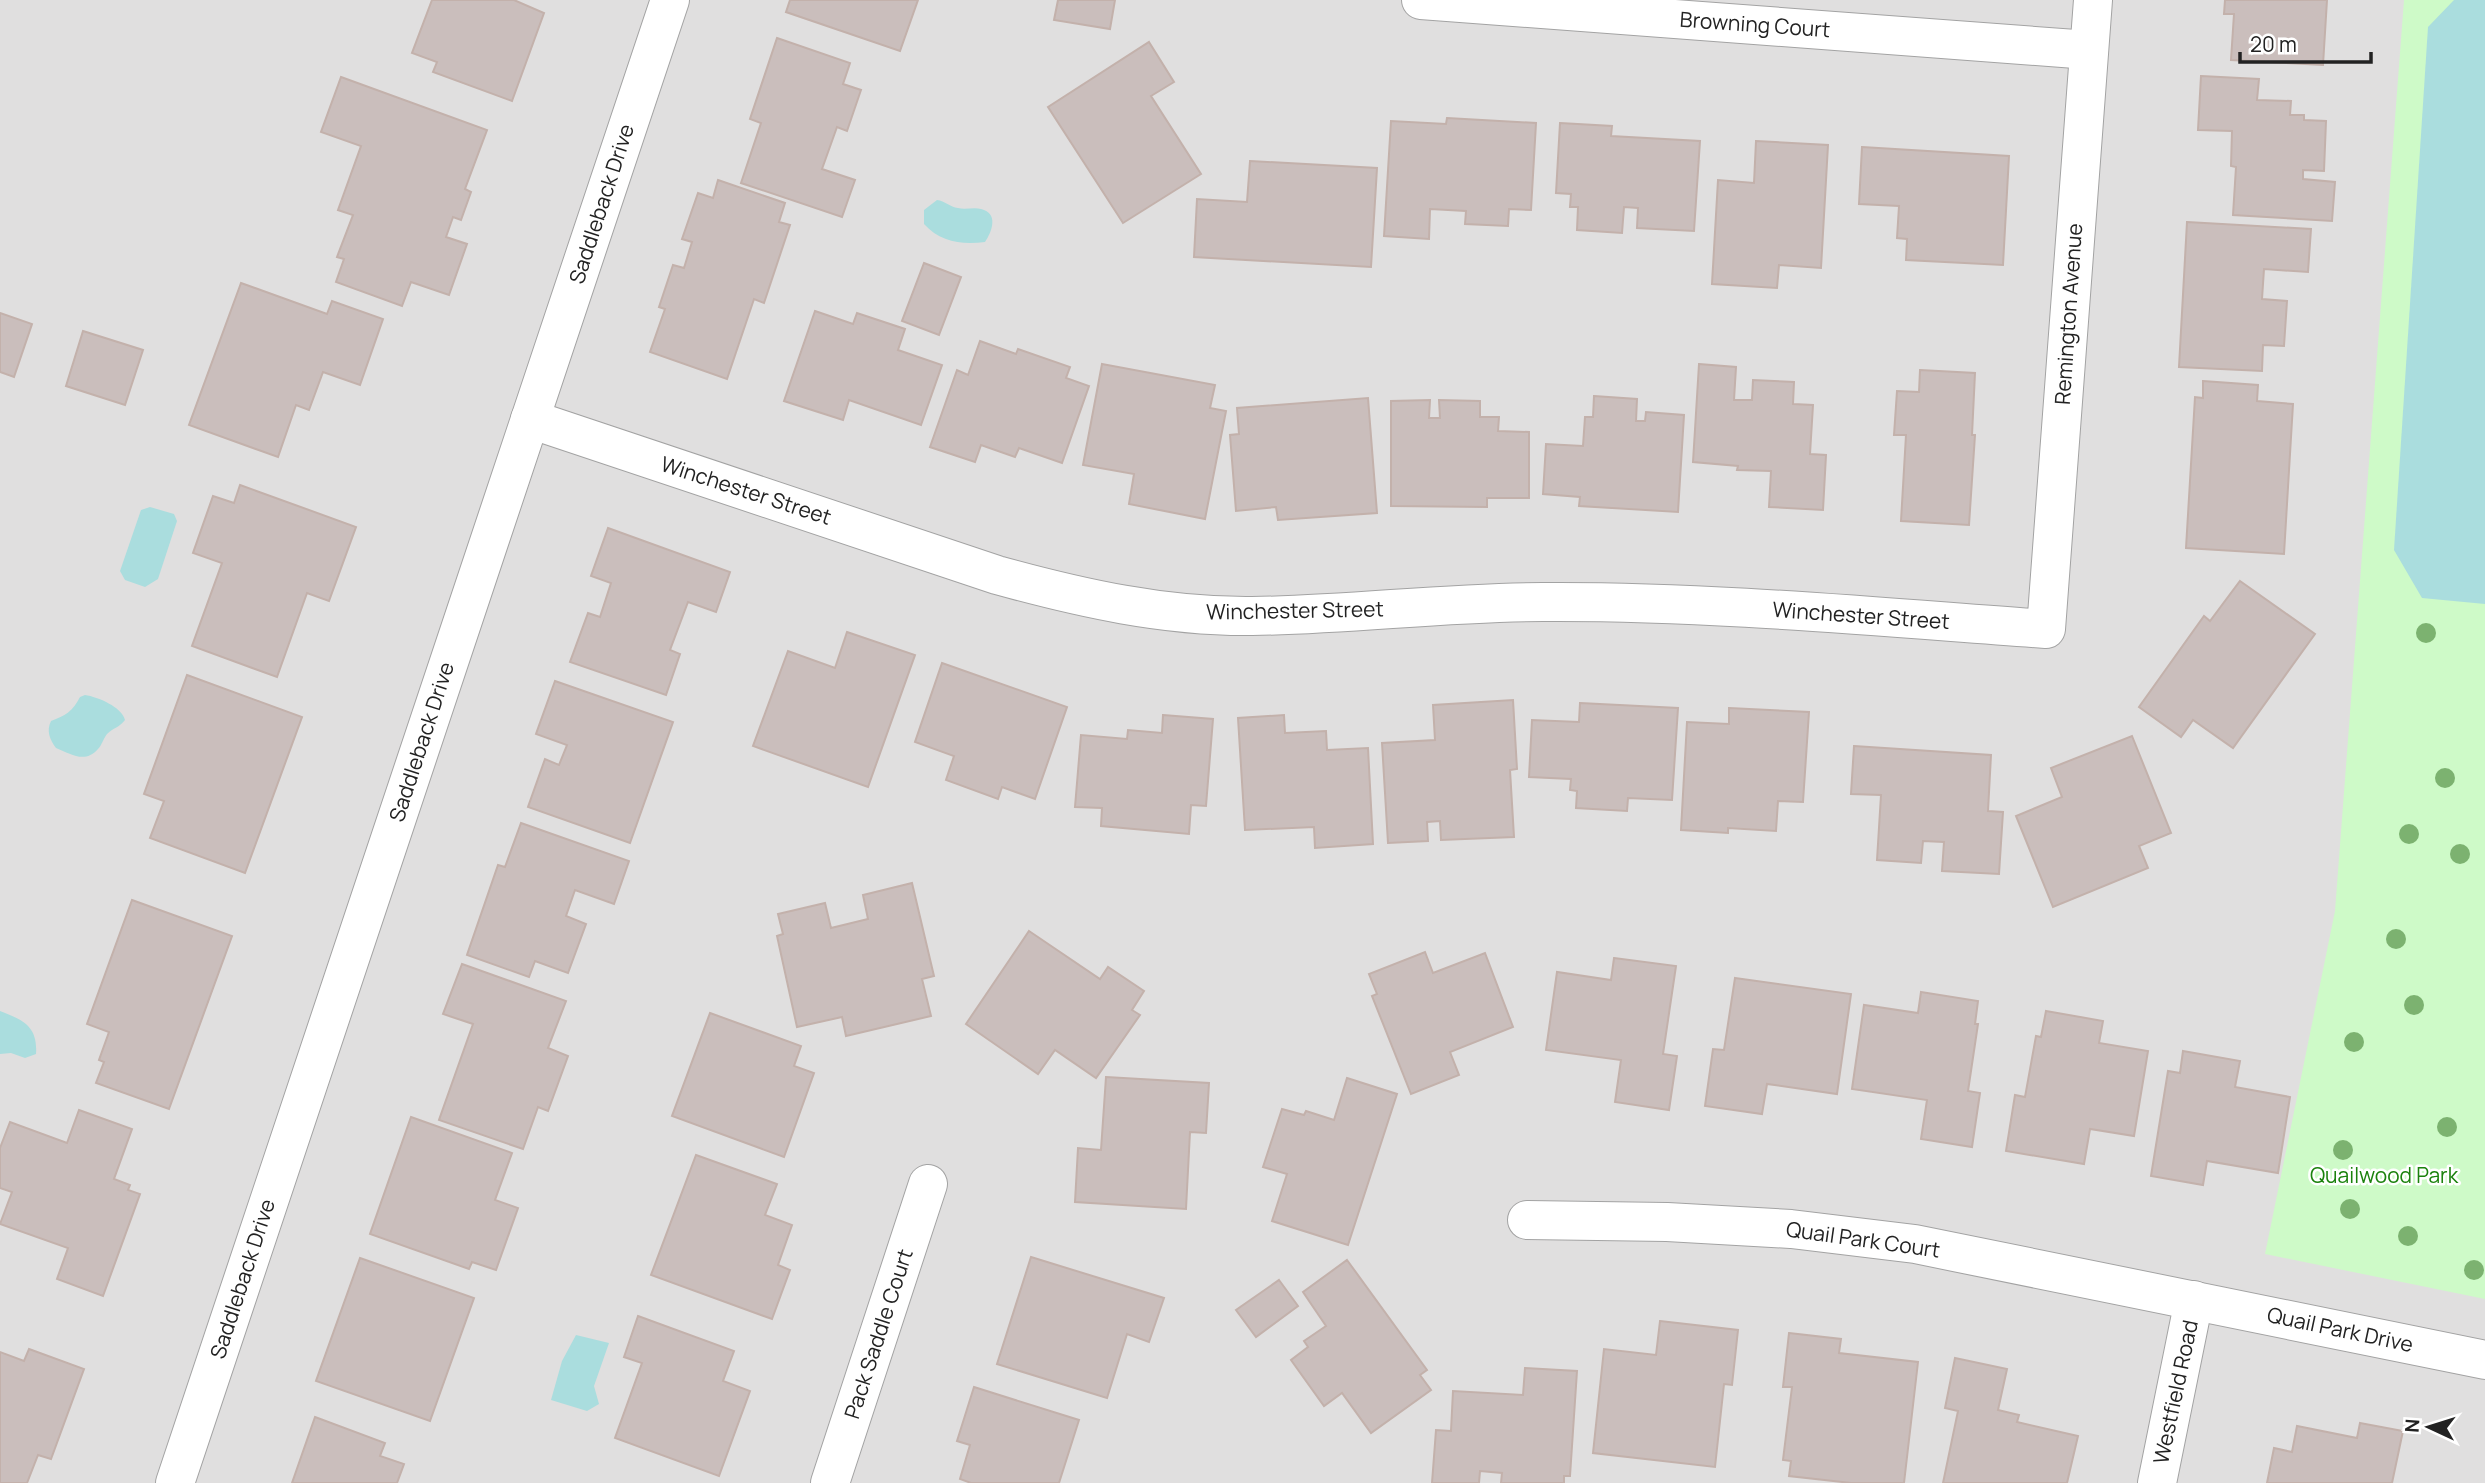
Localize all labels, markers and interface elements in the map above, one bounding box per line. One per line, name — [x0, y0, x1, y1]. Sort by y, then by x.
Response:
street label: Browning Court — [1679, 5, 1831, 43]
scale bar — [2240, 21, 2371, 65]
text: 20 m — [2250, 30, 2297, 58]
street label: Saddleback Drive — [562, 120, 640, 287]
street label: Remington Avenue — [2048, 222, 2088, 406]
street label: Winchester Street — [658, 449, 835, 531]
street label: Winchester Street — [1206, 594, 1384, 626]
street label: Winchester Street — [1771, 595, 1951, 635]
street label: Saddleback Drive — [382, 658, 460, 825]
park label: Quailwood Park — [2310, 1161, 2459, 1189]
street label: Saddleback Drive — [203, 1195, 281, 1362]
street label: Quail Park Court — [1784, 1214, 1942, 1264]
street label: Pack Saddle Court — [837, 1245, 919, 1422]
street label: Quail Park Drive — [2265, 1300, 2416, 1358]
street label: Westfield Road — [2146, 1317, 2204, 1466]
north arrow — [2394, 1392, 2464, 1462]
text: N — [2399, 1418, 2425, 1434]

